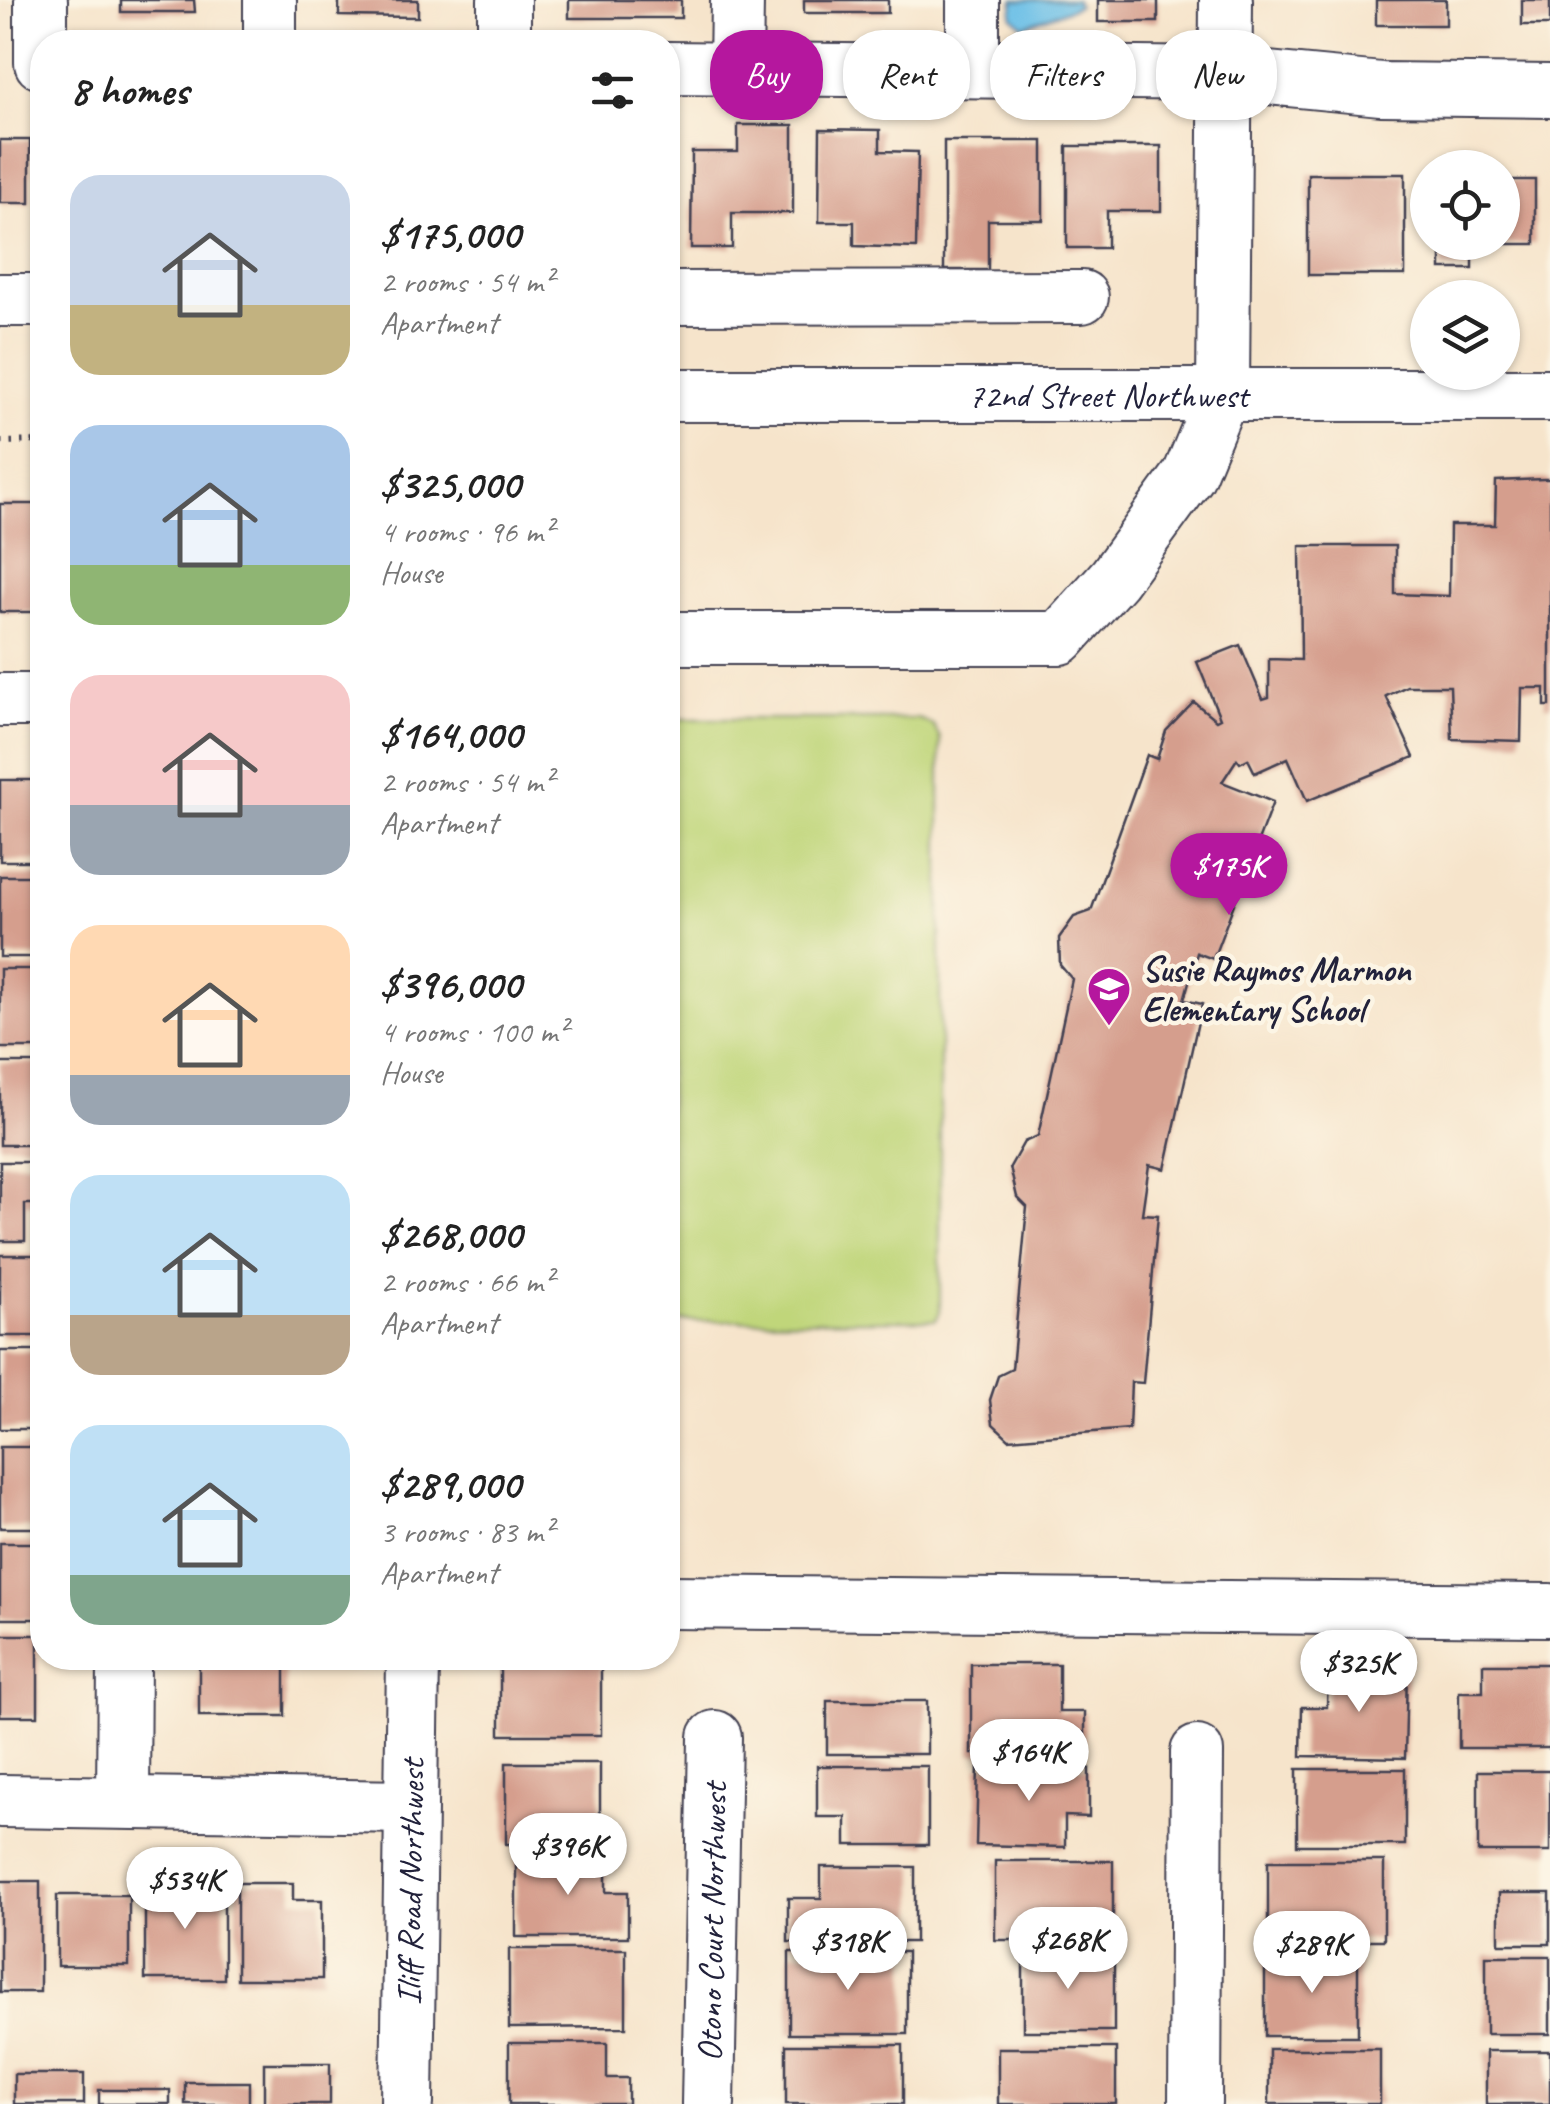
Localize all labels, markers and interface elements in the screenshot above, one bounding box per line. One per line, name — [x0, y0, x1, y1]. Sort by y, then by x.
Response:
chip: Buy — [710, 30, 823, 120]
chip: Rent — [843, 30, 970, 120]
chip: Filters — [990, 30, 1136, 120]
chip: New — [1156, 30, 1277, 120]
icon: filters — [585, 63, 640, 118]
text: 8 homes — [70, 64, 189, 117]
map controls — [1410, 150, 1520, 390]
button: locate — [1410, 150, 1520, 260]
text: $175,000 — [380, 208, 520, 261]
icon: home — [150, 215, 270, 335]
text: 2 rooms · 54 m² — [380, 261, 553, 302]
button: layers — [1410, 280, 1520, 390]
text: Apartment — [380, 302, 498, 343]
street label: 72nd Street Northwest — [968, 373, 1251, 418]
text: $325,000 — [380, 458, 520, 511]
icon: home — [150, 465, 270, 585]
text: 4 rooms · 96 m² — [380, 511, 553, 552]
text: House — [380, 552, 442, 593]
text: $164,000 — [380, 708, 522, 761]
icon: home — [150, 715, 270, 835]
text: 2 rooms · 54 m² — [380, 761, 553, 802]
text: Apartment — [380, 802, 498, 843]
pin: $175K — [1159, 833, 1299, 918]
text: $175K — [1192, 845, 1266, 886]
place label: Susie Raymos Marmon Elementary School — [1142, 947, 1411, 1032]
text: $396,000 — [380, 958, 521, 1011]
icon: home — [150, 965, 270, 1085]
school or university icon: Susie Raymos Marmon Elementary School — [1086, 966, 1132, 1027]
text: 4 rooms · 100 m² — [380, 1011, 567, 1052]
text: House — [380, 1052, 442, 1093]
text: $268,000 — [380, 1208, 522, 1261]
icon: home — [150, 1215, 270, 1335]
text: 2 rooms · 66 m² — [380, 1261, 553, 1302]
text: Apartment — [380, 1302, 498, 1343]
text: $289,000 — [380, 1458, 520, 1511]
icon: home — [150, 1465, 270, 1585]
text: 3 rooms · 83 m² — [380, 1511, 553, 1552]
text: Apartment — [380, 1552, 498, 1593]
pin: $325K — [1289, 1630, 1429, 1715]
text: $325K — [1322, 1642, 1396, 1683]
pin: $164K — [959, 1719, 1099, 1804]
text: $164K — [992, 1731, 1066, 1772]
street label: Iliff Road Northwest — [386, 1755, 435, 2005]
street label: Otono Court Northwest — [687, 1779, 737, 2062]
pin: $396K — [498, 1813, 638, 1898]
text: $396K — [531, 1825, 605, 1866]
pin: $534K — [115, 1847, 255, 1932]
text: $534K — [148, 1859, 222, 1900]
pin: $268K — [998, 1907, 1138, 1992]
pin: $318K — [778, 1908, 918, 1993]
pin: $289K — [1242, 1911, 1382, 1996]
text: $268K — [1031, 1919, 1105, 1960]
text: $318K — [811, 1920, 885, 1961]
text: $289K — [1275, 1923, 1349, 1964]

